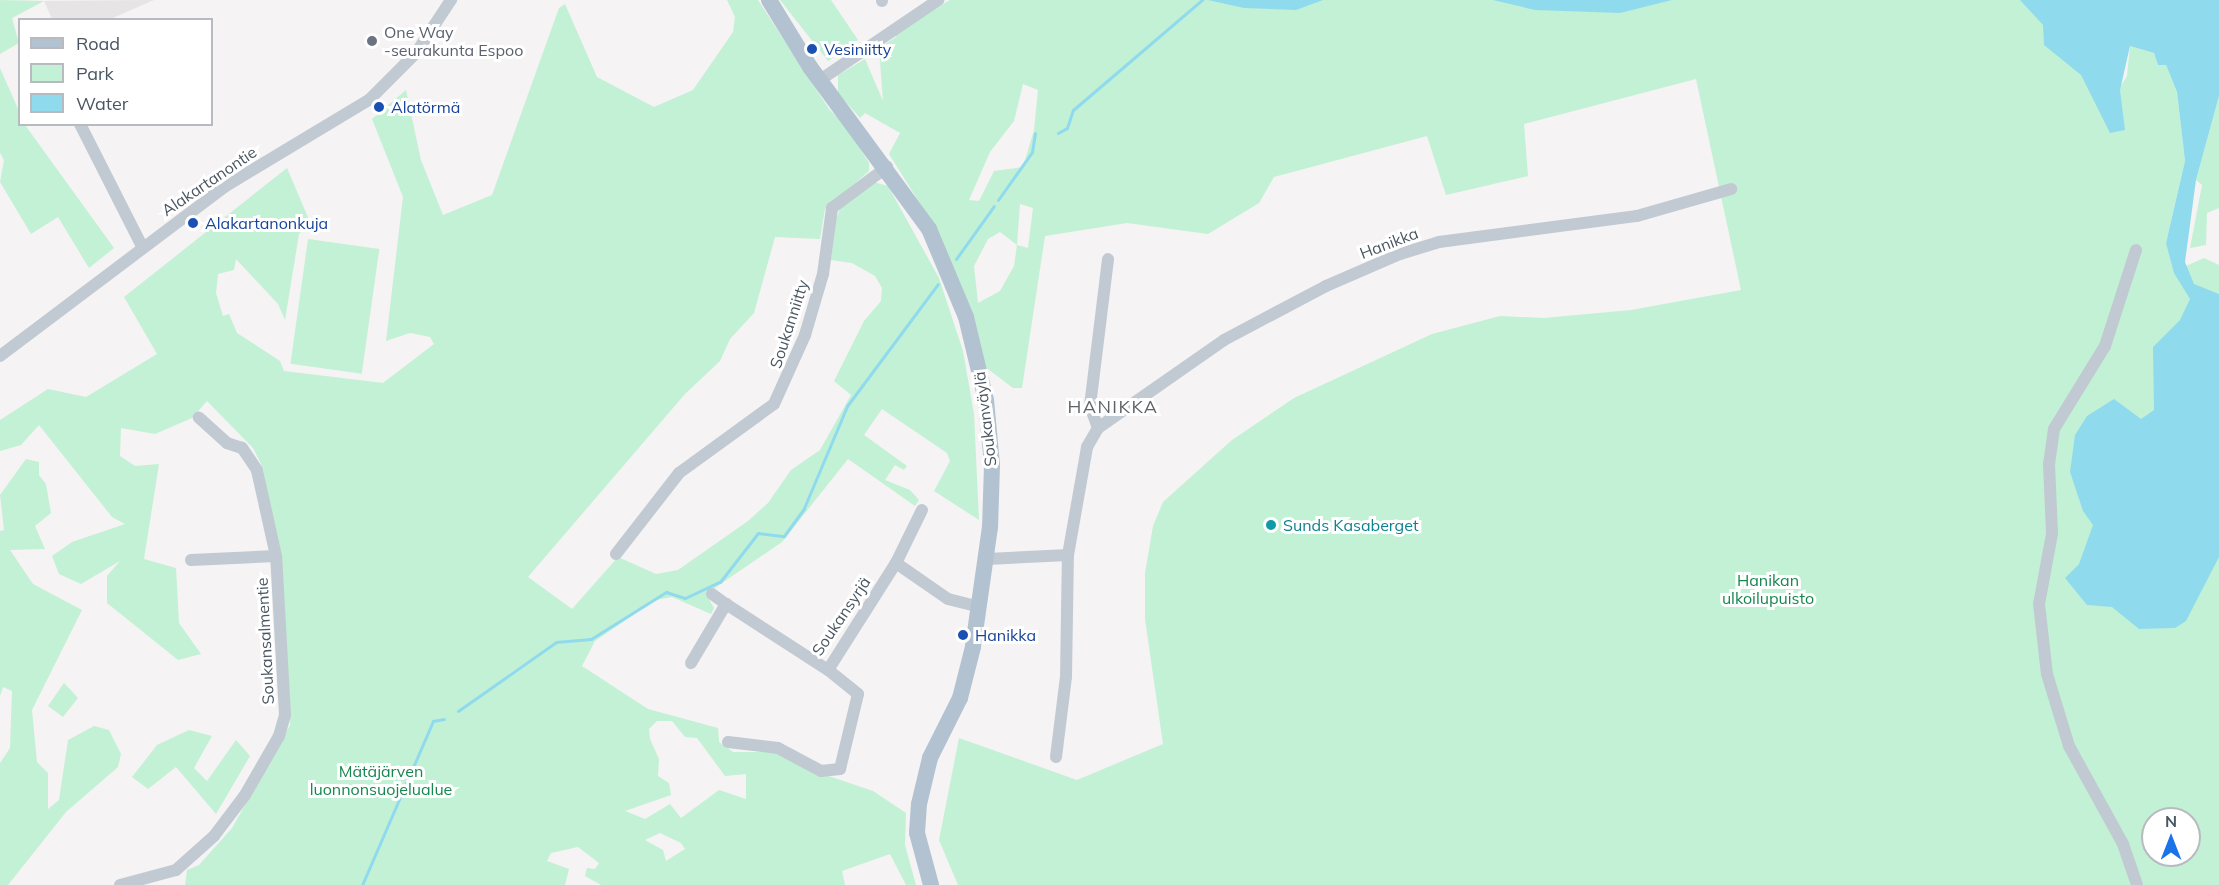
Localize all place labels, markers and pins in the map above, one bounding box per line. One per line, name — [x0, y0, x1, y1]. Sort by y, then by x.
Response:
place label: One Way -seurakunta Espoo — [384, 22, 523, 60]
marker: One Way -seurakunta Espoo — [365, 34, 379, 48]
place label: Vesiniitty — [824, 39, 891, 59]
marker: Vesiniitty — [805, 42, 819, 56]
place label: Alatörmä — [391, 97, 460, 117]
marker: Alatörmä — [372, 100, 386, 114]
place label: Alakartanonkuja — [205, 213, 328, 233]
marker: Alakartanonkuja — [186, 216, 200, 230]
place label: Sunds Kasaberget — [1283, 515, 1419, 535]
marker: Sunds Kasaberget — [1264, 518, 1278, 532]
place label: Hanikka — [975, 625, 1036, 645]
marker: Hanikka — [956, 628, 970, 642]

